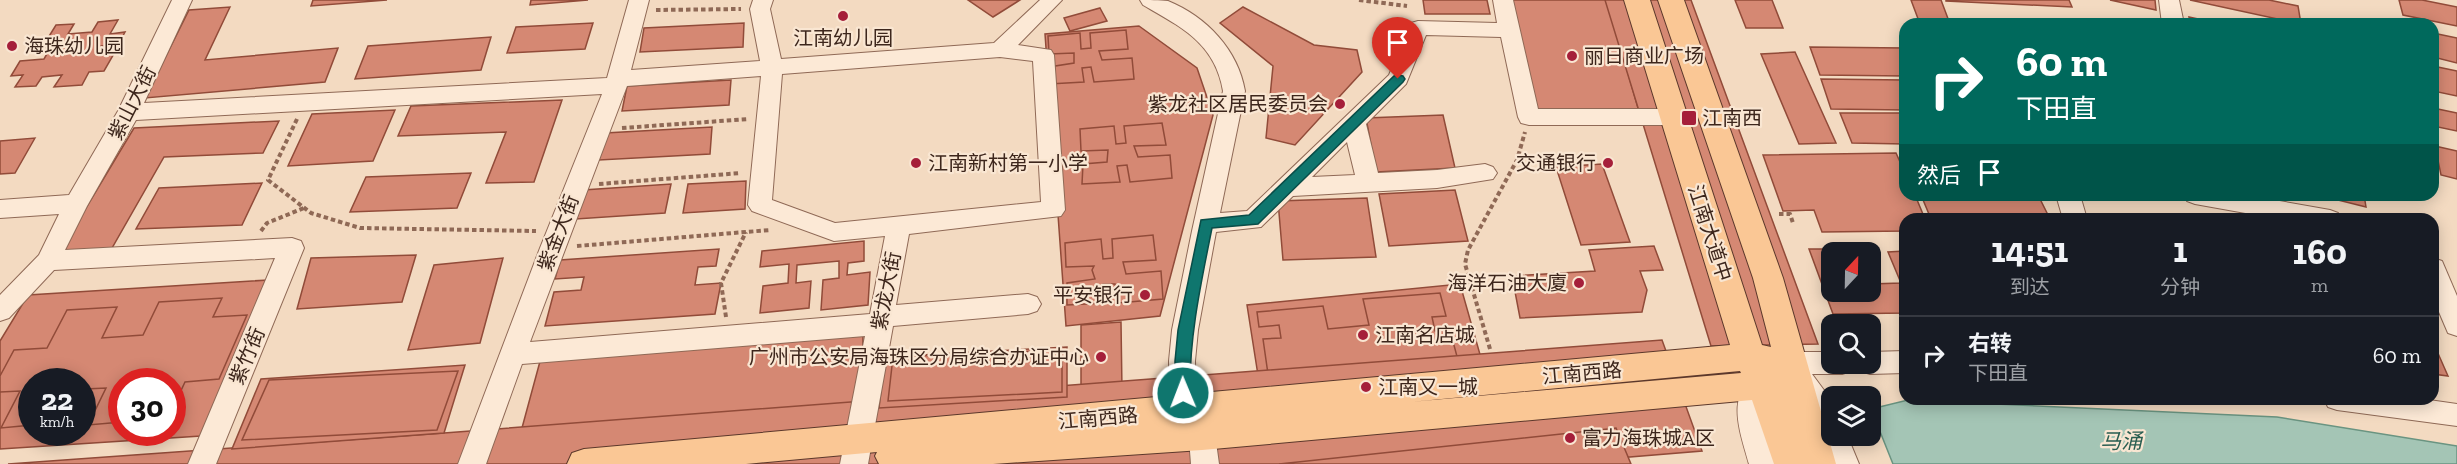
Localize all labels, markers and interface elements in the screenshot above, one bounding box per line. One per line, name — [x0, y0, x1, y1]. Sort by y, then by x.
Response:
marker: 江南幼儿园 — [836, 9, 850, 23]
pin — [1372, 17, 1423, 79]
place label: 江南幼儿园 — [793, 26, 893, 50]
icon: arrive — [1381, 26, 1414, 59]
place label: 海珠幼儿园 — [24, 34, 124, 58]
text: 60 m — [2016, 36, 2107, 87]
marker: 海珠幼儿园 — [5, 39, 19, 53]
icon: right — [1917, 42, 1995, 120]
place label: 丽日商业广场 — [1584, 44, 1704, 68]
marker: 丽日商业广场 — [1565, 49, 1579, 63]
street label: 紫山大街 — [103, 62, 161, 144]
place label: 紫龙社区居民委员会 — [1148, 92, 1328, 116]
text: 下田直 — [2016, 93, 2097, 125]
marker: 紫龙社区居民委员会 — [1333, 97, 1347, 111]
place label: 江南西 — [1702, 106, 1762, 130]
marker: 江南西 — [1680, 109, 1698, 127]
place label: 江南新村第一小学 — [928, 151, 1088, 175]
place label: 交通银行 — [1516, 151, 1596, 175]
marker: 江南新村第一小学 — [909, 156, 923, 170]
marker: 交通银行 — [1601, 156, 1615, 170]
icon: arrive — [1973, 156, 2006, 189]
text: 然后 — [1917, 162, 1961, 189]
street label: 江南大道中 — [1683, 182, 1737, 284]
street label: 紫金大街 — [532, 191, 584, 275]
text: 14:51 — [1991, 228, 2068, 271]
text: 1 — [2173, 228, 2188, 271]
text: 160 — [2292, 230, 2347, 273]
north arrow — [1821, 242, 1881, 302]
map controls — [1821, 242, 1881, 446]
street label: 紫龙大街 — [867, 249, 905, 333]
place label: 海洋石油大廈 — [1447, 271, 1567, 295]
text: m — [2311, 273, 2328, 297]
text: 到达 — [2010, 275, 2050, 299]
text: 分钟 — [2160, 275, 2200, 299]
marker: 海洋石油大廈 — [1572, 276, 1586, 290]
place label: 平安银行 — [1053, 283, 1133, 307]
marker: 平安银行 — [1138, 288, 1152, 302]
button: search — [1821, 314, 1881, 374]
place label: 江南名店城 — [1375, 323, 1475, 347]
street label: 紫竹街 — [224, 324, 270, 388]
marker: 江南名店城 — [1356, 328, 1370, 342]
text: 右转 — [1968, 330, 2012, 357]
icon: right — [1917, 339, 1950, 372]
text: 60 m — [2373, 342, 2421, 369]
place label: 广州市公安局海珠区分局综合办证中心 — [749, 345, 1089, 369]
marker: 广州市公安局海珠区分局综合办证中心 — [1094, 350, 1108, 364]
street label: 江南西路 — [1541, 358, 1623, 388]
position arrow — [1151, 361, 1215, 425]
text: 下田直 — [1968, 361, 2028, 385]
speed limit sign: 30 — [108, 368, 186, 446]
place label: 江南又一城 — [1378, 375, 1478, 399]
marker: 江南又一城 — [1359, 380, 1373, 394]
text: 22 — [41, 382, 73, 418]
button: layers — [1821, 386, 1881, 446]
street label: 江南西路 — [1057, 403, 1139, 433]
text: km/h — [40, 413, 74, 431]
place label: 富力海珠城A区 — [1582, 426, 1715, 450]
water label: 马涌 — [2100, 428, 2144, 454]
marker: 富力海珠城A区 — [1563, 431, 1577, 445]

